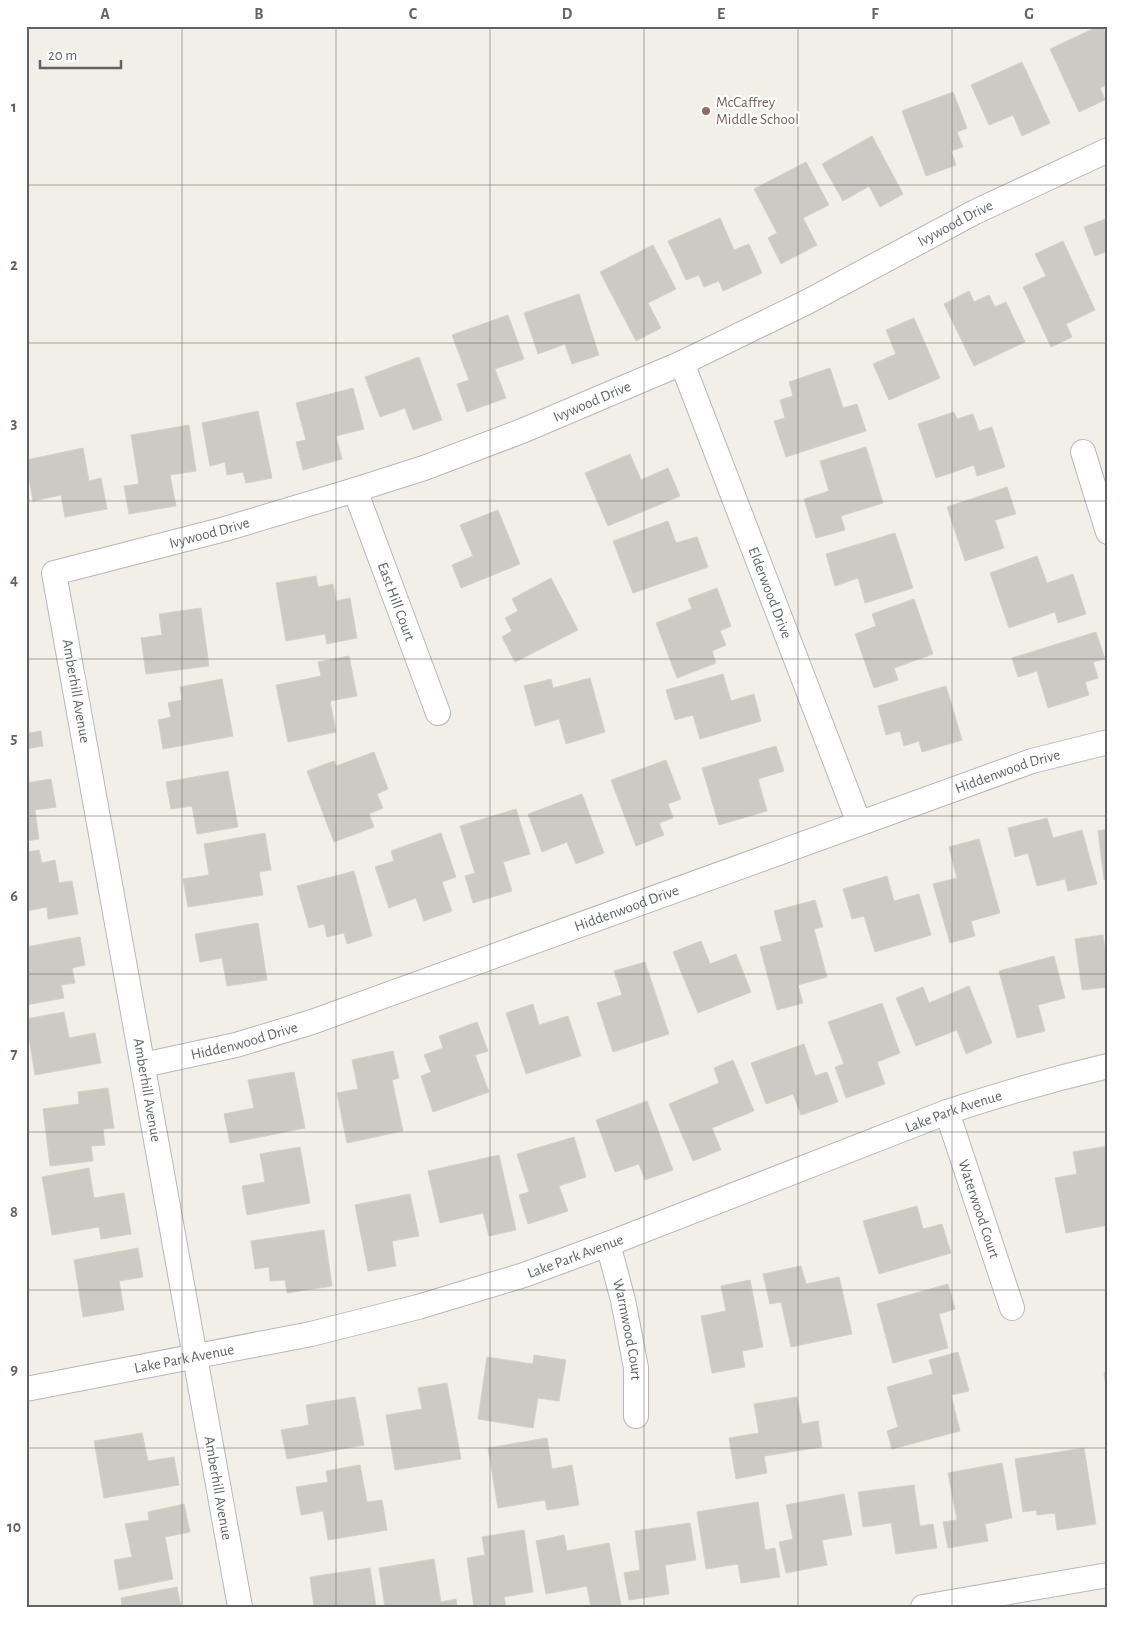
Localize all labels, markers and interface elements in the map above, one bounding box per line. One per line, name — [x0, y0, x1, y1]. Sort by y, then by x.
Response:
text: A — [100, 6, 110, 22]
text: B — [254, 6, 264, 22]
text: C — [409, 6, 418, 22]
text: D — [562, 6, 573, 22]
text: E — [717, 6, 725, 22]
text: F — [871, 6, 879, 22]
text: G — [1024, 6, 1034, 22]
scale bar — [40, 38, 121, 70]
text: 20 m — [48, 48, 77, 63]
place label: McCaffrey Middle School — [716, 95, 799, 127]
text: 1 — [11, 99, 17, 115]
marker: McCaffrey Middle School — [700, 105, 712, 117]
street label: Ivywood Drive — [915, 197, 995, 249]
text: 2 — [10, 257, 18, 273]
street label: Ivywood Drive — [551, 378, 633, 424]
text: 3 — [11, 415, 18, 431]
street label: Ivywood Drive — [168, 515, 251, 551]
street label: Elderwood Drive — [746, 545, 795, 641]
street label: East Hill Court — [375, 560, 418, 643]
text: 4 — [10, 572, 18, 588]
street label: Amberhill Avenue — [59, 638, 93, 744]
text: 5 — [11, 730, 18, 746]
street label: Hiddenwood Drive — [953, 747, 1062, 796]
street label: Hiddenwood Drive — [572, 882, 681, 934]
text: 6 — [10, 888, 18, 904]
street label: Hiddenwood Drive — [189, 1019, 299, 1062]
street label: Amberhill Avenue — [130, 1037, 164, 1143]
text: 7 — [11, 1046, 18, 1062]
street label: Lake Park Avenue — [903, 1087, 1004, 1135]
street label: Waterwood Court — [956, 1158, 1003, 1260]
text: 8 — [10, 1204, 18, 1220]
street label: Lake Park Avenue — [525, 1231, 626, 1281]
street label: Warmwood Court — [610, 1277, 644, 1380]
street label: Lake Park Avenue — [133, 1342, 235, 1375]
text: 9 — [10, 1361, 18, 1377]
street label: Amberhill Avenue — [201, 1435, 235, 1541]
text: 10 — [7, 1519, 21, 1535]

